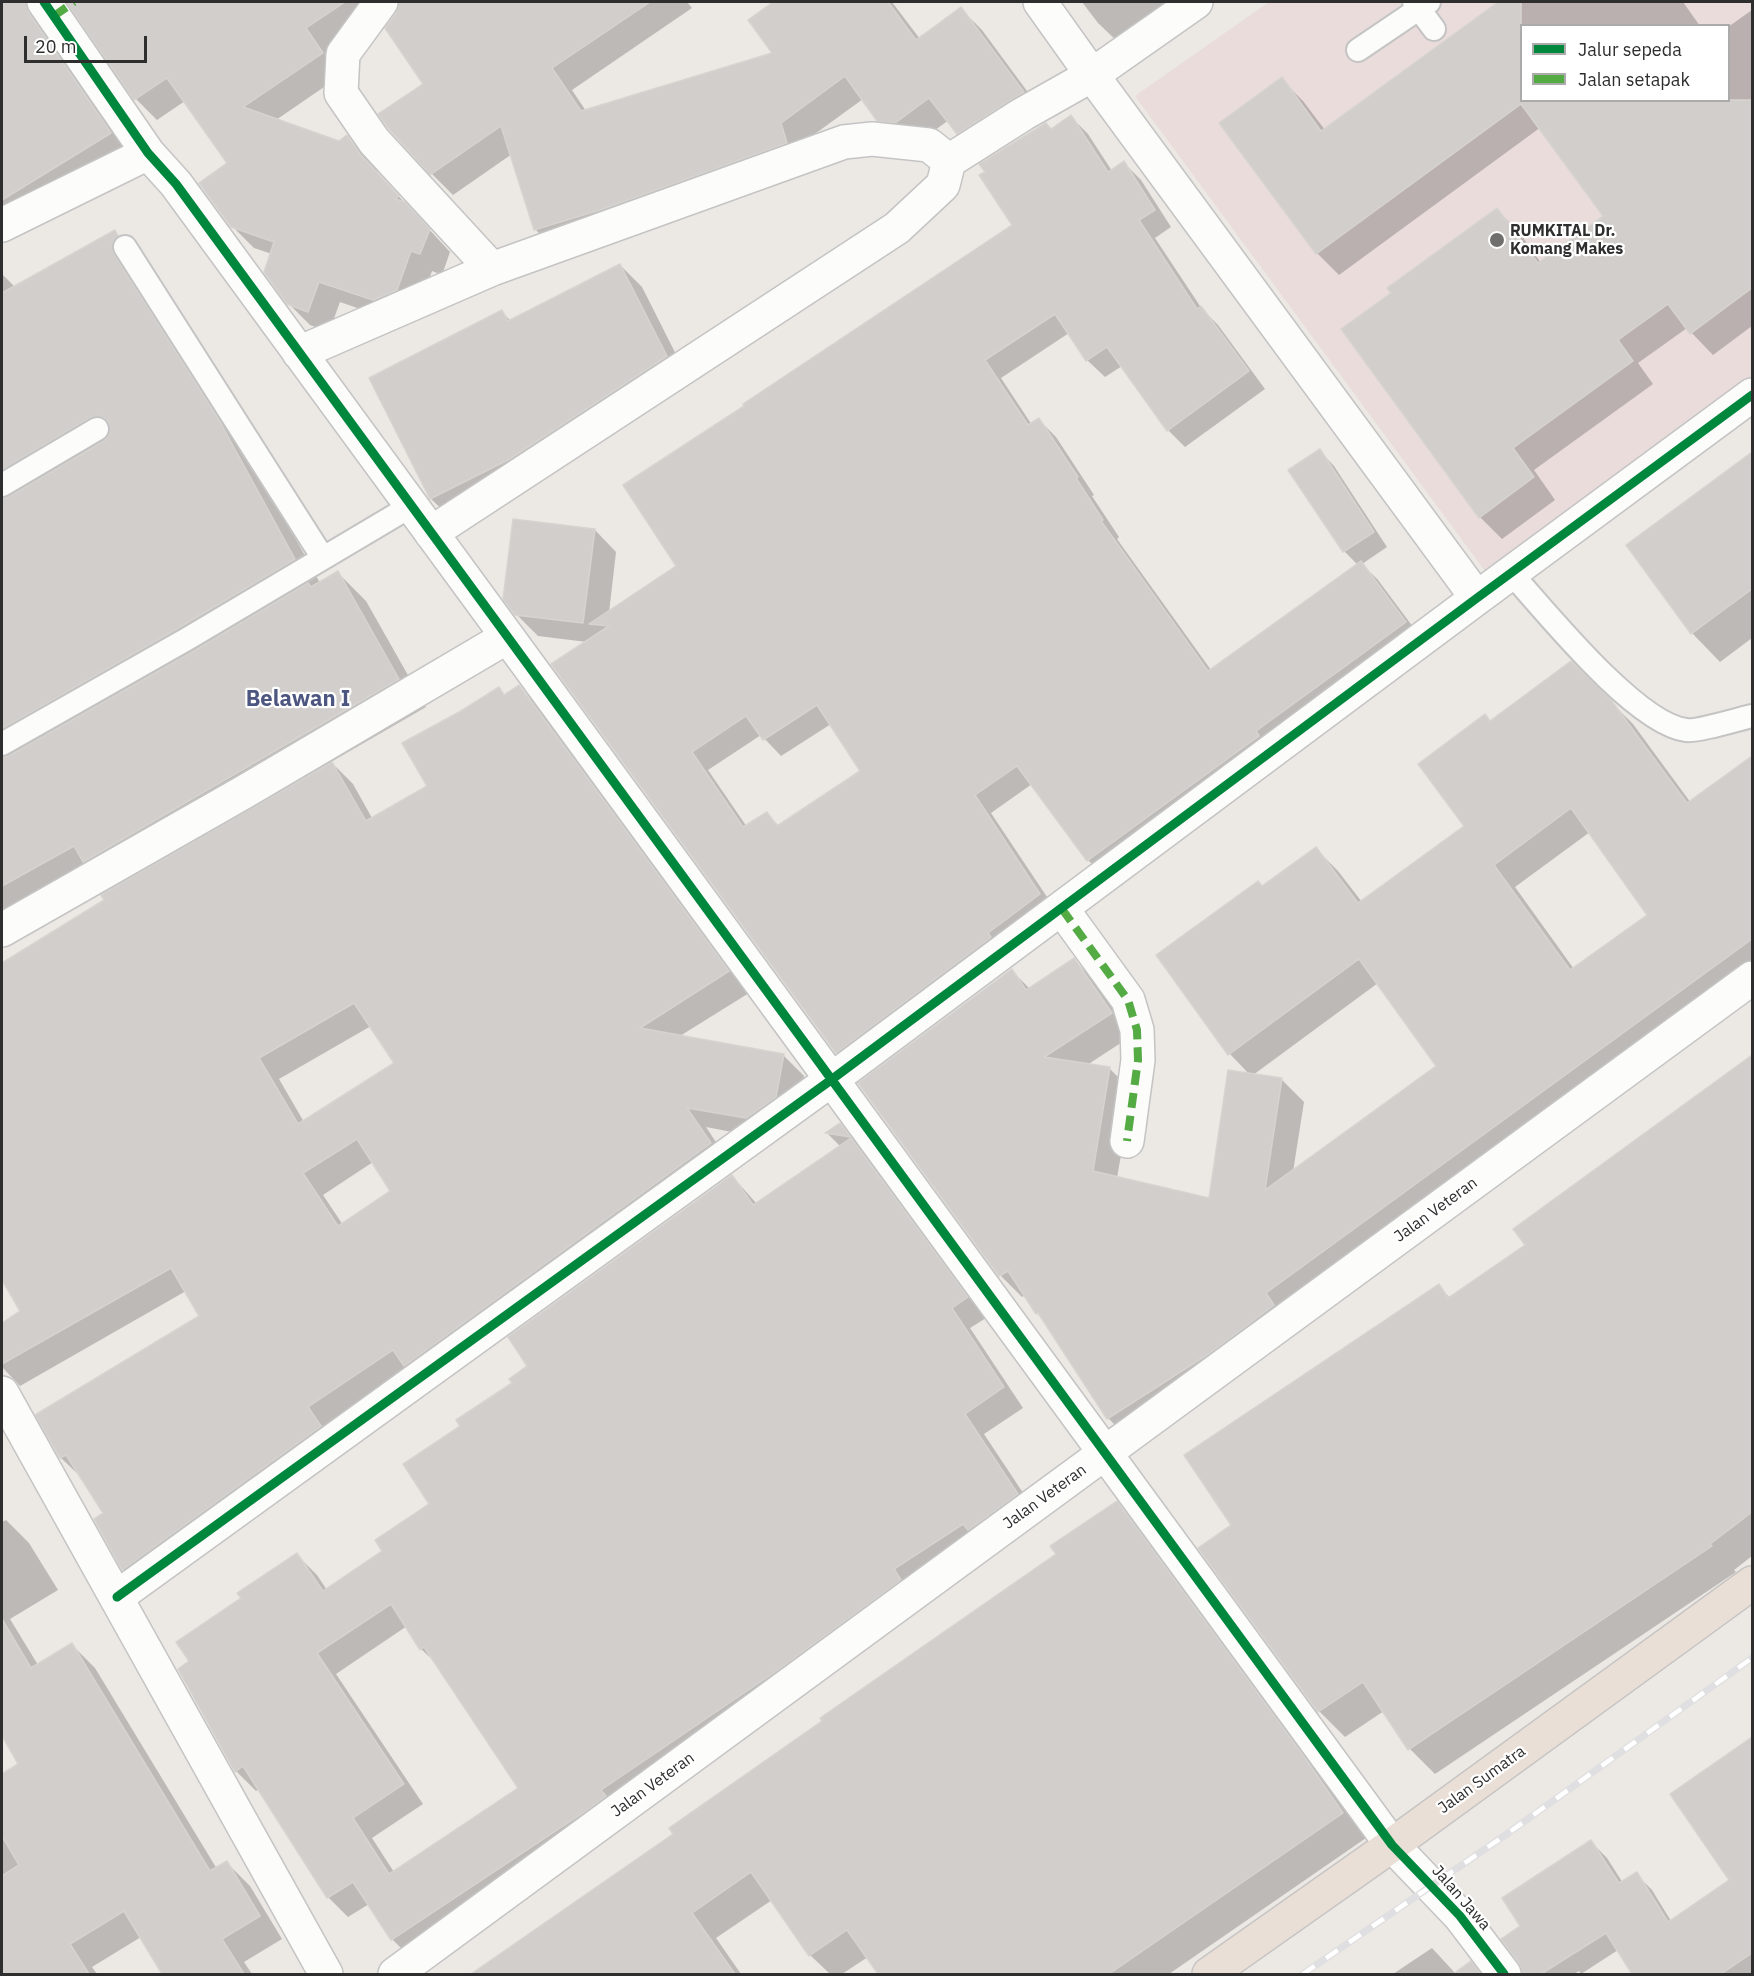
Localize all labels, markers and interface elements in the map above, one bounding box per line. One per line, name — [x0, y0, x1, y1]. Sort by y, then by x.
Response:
scale bar — [27, 24, 150, 62]
legend — [1520, 24, 1730, 102]
text: 20 m — [35, 35, 77, 58]
text: Jalur sepeda — [1578, 38, 1682, 61]
text: Jalan setapak — [1578, 68, 1690, 91]
place label: RUMKITAL Dr. Komang Makes — [1510, 221, 1623, 259]
marker: RUMKITAL Dr. Komang Makes — [1488, 231, 1506, 249]
district label: Belawan I — [246, 687, 350, 713]
street label: Jalan Veteran — [1391, 1173, 1481, 1247]
street label: Jalan Veteran — [1000, 1460, 1090, 1534]
street label: Jalan Sumatra — [1435, 1742, 1529, 1818]
street label: Jalan Veteran — [608, 1748, 698, 1822]
street label: Jalan Jawa — [1428, 1862, 1494, 1934]

